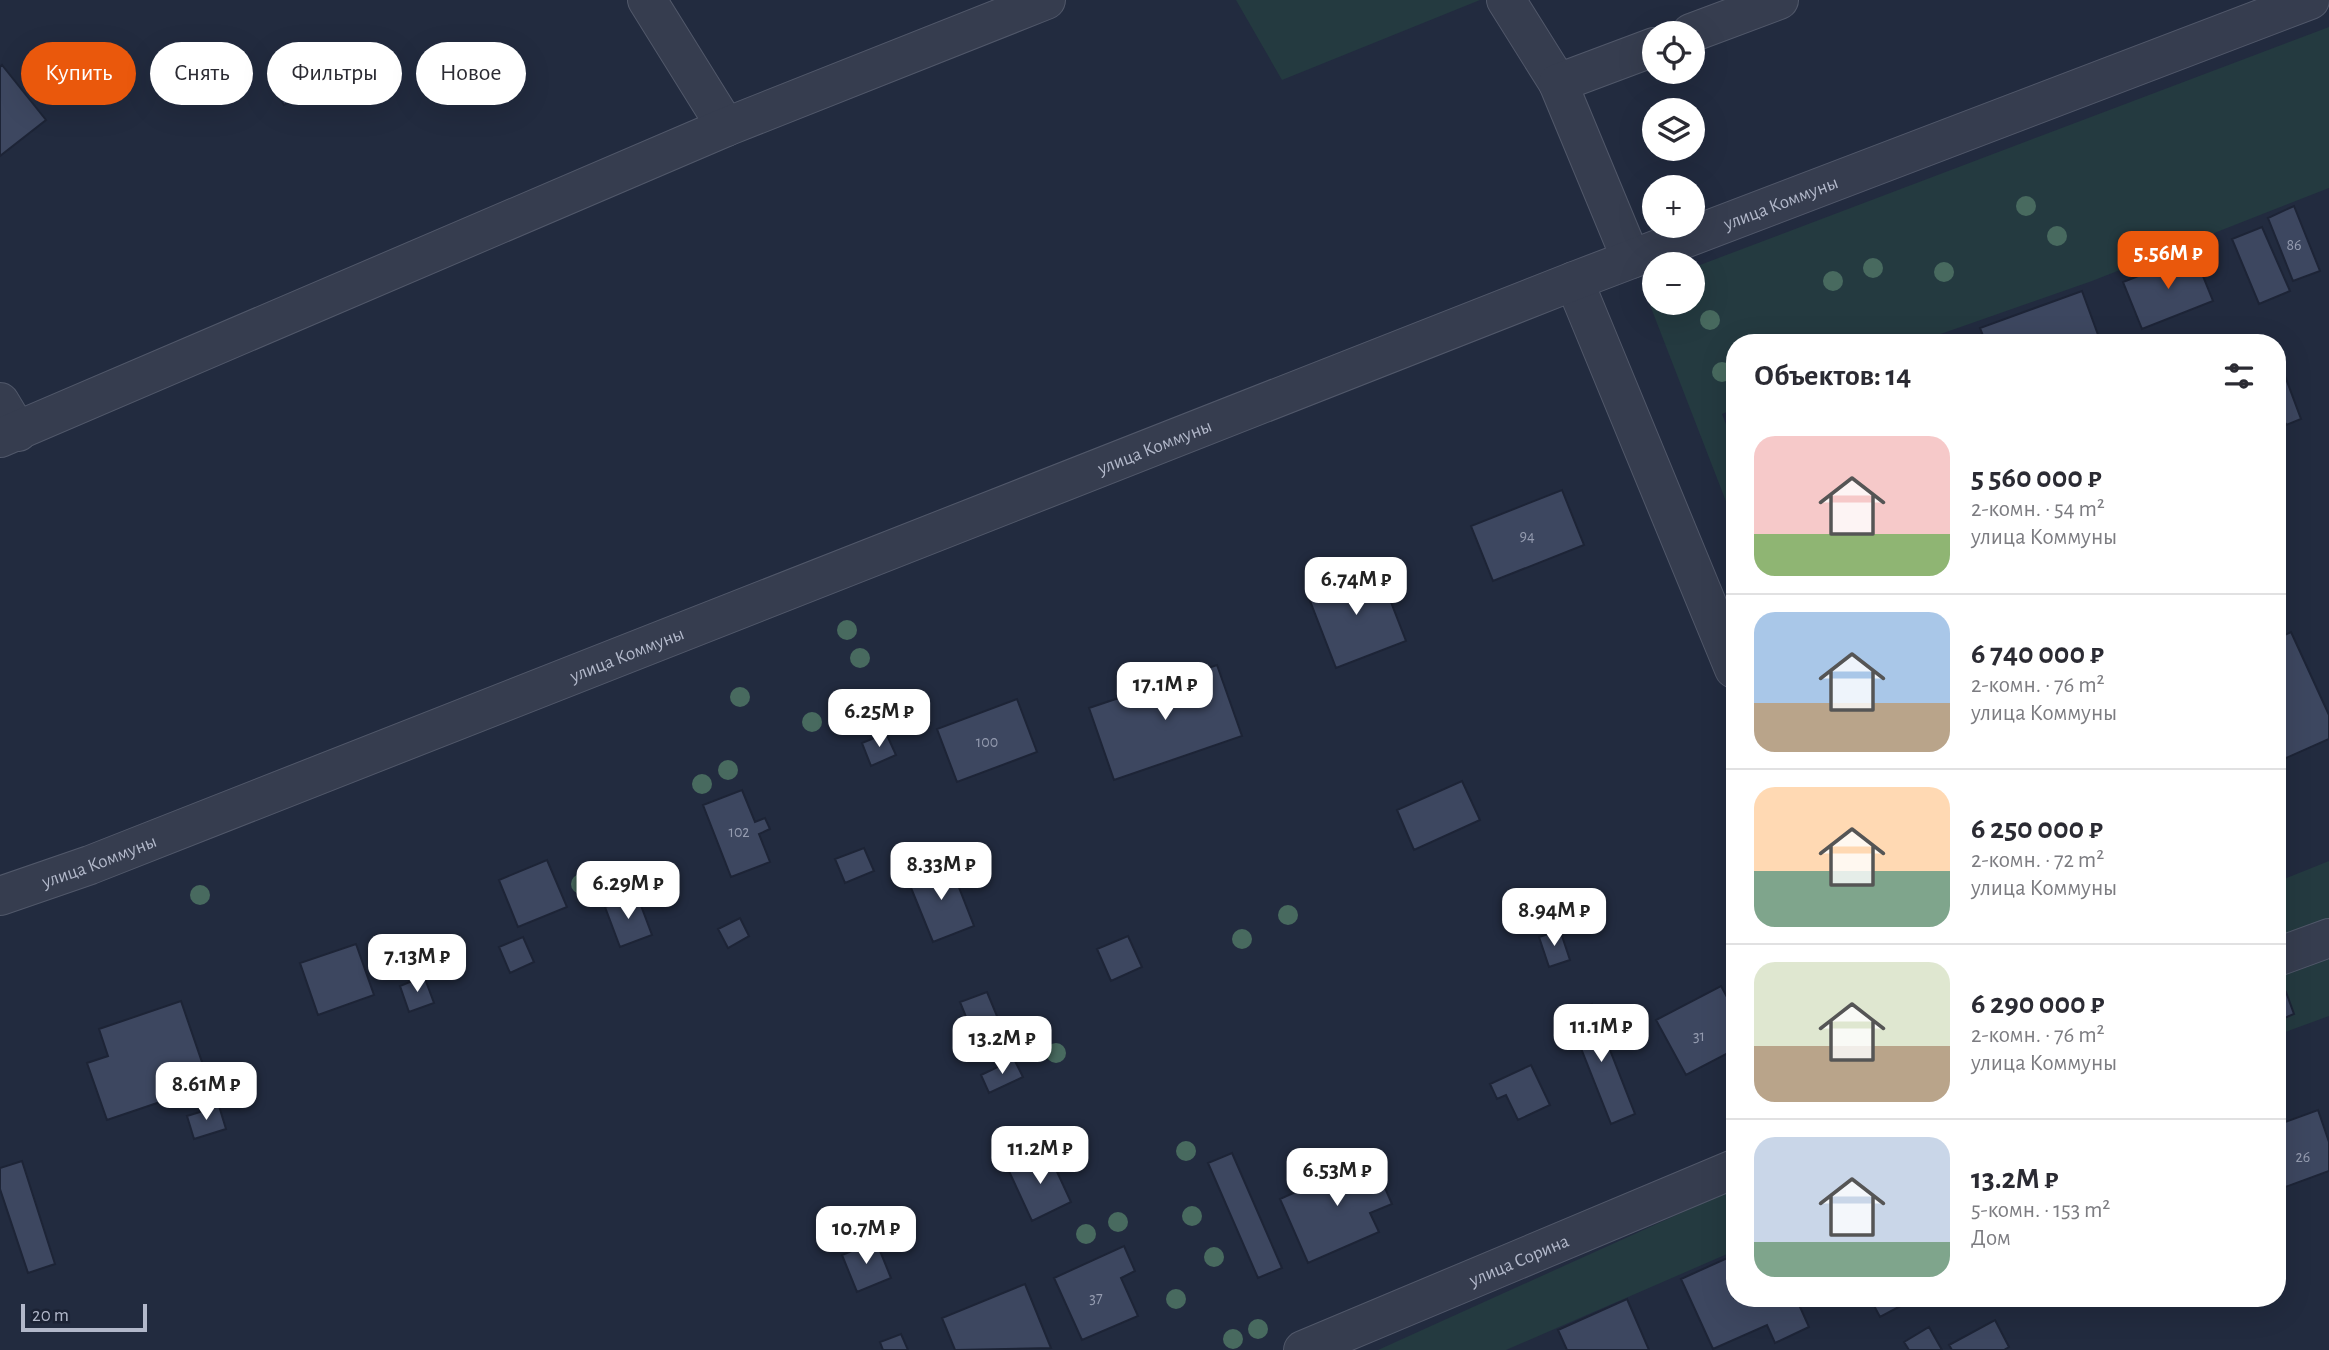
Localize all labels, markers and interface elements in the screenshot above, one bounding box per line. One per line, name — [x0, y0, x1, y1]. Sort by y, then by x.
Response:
map controls — [1642, 21, 1705, 315]
button: locate — [1642, 21, 1705, 84]
chip: Купить — [21, 42, 136, 105]
chip: Снять — [150, 42, 253, 105]
chip: Фильтры — [267, 42, 402, 105]
chip: Новое — [416, 42, 526, 105]
button: layers — [1642, 98, 1705, 161]
street label: улица Коммуны — [1720, 173, 1841, 234]
button: + — [1642, 175, 1705, 238]
pin: 5.56M ₽ — [2103, 232, 2233, 291]
house number: 86 — [2286, 237, 2302, 253]
text: 5.56M ₽ — [2134, 242, 2202, 265]
button: − — [1642, 252, 1705, 315]
icon: filters — [2220, 357, 2258, 395]
text: Объектов: 14 — [1754, 361, 1911, 391]
street label: улица Коммуны — [1094, 417, 1215, 479]
text: 5 560 000 ₽ — [1971, 463, 2102, 493]
icon: home — [1810, 464, 1894, 548]
text: 2-комн. · 54 m² — [1971, 498, 2105, 521]
text: улица Коммуны — [1971, 526, 2117, 549]
house number: 94 — [1519, 528, 1535, 544]
pin: 6.74M ₽ — [1291, 558, 1421, 617]
text: 6.74M ₽ — [1321, 568, 1391, 591]
street label: улица Коммуны — [567, 624, 687, 687]
text: 6 740 000 ₽ — [1971, 639, 2104, 669]
icon: home — [1810, 640, 1894, 724]
pin: 17.1M ₽ — [1100, 662, 1230, 722]
text: 17.1M ₽ — [1133, 673, 1197, 696]
text: 2-комн. · 76 m² — [1971, 674, 2105, 697]
pin: 6.25M ₽ — [814, 690, 944, 749]
text: 6.25M ₽ — [844, 700, 914, 723]
text: улица Коммуны — [1971, 702, 2117, 725]
house number: 100 — [976, 734, 998, 750]
text: 6 250 000 ₽ — [1971, 814, 2103, 844]
icon: home — [1810, 815, 1894, 899]
house number: 102 — [728, 824, 750, 840]
street label: улица Коммуны — [39, 832, 159, 892]
pin: 8.33M ₽ — [876, 842, 1006, 902]
text: 2-комн. · 72 m² — [1971, 849, 2104, 872]
text: 8.33M ₽ — [906, 853, 976, 876]
pin: 6.29M ₽ — [563, 862, 693, 921]
text: 6.29M ₽ — [593, 872, 663, 895]
text: улица Коммуны — [1971, 877, 2117, 900]
pin: 8.94M ₽ — [1489, 888, 1619, 948]
text: 8.94M ₽ — [1518, 899, 1590, 922]
pin: 7.13M ₽ — [352, 934, 482, 994]
text: 7.13M ₽ — [384, 945, 450, 968]
text: 6 290 000 ₽ — [1971, 989, 2104, 1019]
icon: home — [1810, 990, 1894, 1074]
pin: 11.1M ₽ — [1536, 1004, 1666, 1064]
text: 11.1M ₽ — [1570, 1015, 1632, 1038]
pin: 13.2M ₽ — [937, 1016, 1067, 1076]
text: 2-комн. · 76 m² — [1971, 1024, 2105, 1047]
text: 13.2M ₽ — [969, 1027, 1035, 1050]
house number: 31 — [1693, 1028, 1705, 1044]
text: улица Коммуны — [1971, 1052, 2117, 1075]
pin: 8.61M ₽ — [141, 1062, 271, 1122]
text: 8.61M ₽ — [172, 1073, 240, 1096]
pin: 11.2M ₽ — [975, 1126, 1105, 1186]
text: 11.2M ₽ — [1007, 1137, 1073, 1160]
pin: 6.53M ₽ — [1272, 1148, 1402, 1208]
house number: 26 — [2296, 1149, 2310, 1165]
text: 6.53M ₽ — [1303, 1159, 1371, 1182]
text: 13.2M ₽ — [1971, 1164, 2058, 1194]
icon: home — [1810, 1165, 1894, 1249]
text: 5-комн. · 153 m² — [1971, 1199, 2110, 1222]
pin: 10.7M ₽ — [801, 1206, 931, 1266]
text: 10.7M ₽ — [832, 1217, 900, 1240]
text: Дом — [1971, 1227, 2011, 1250]
street label: улица Сорина — [1466, 1231, 1572, 1290]
house number: 37 — [1089, 1290, 1103, 1306]
scale bar — [21, 1301, 147, 1333]
text: 20 m — [32, 1306, 69, 1325]

